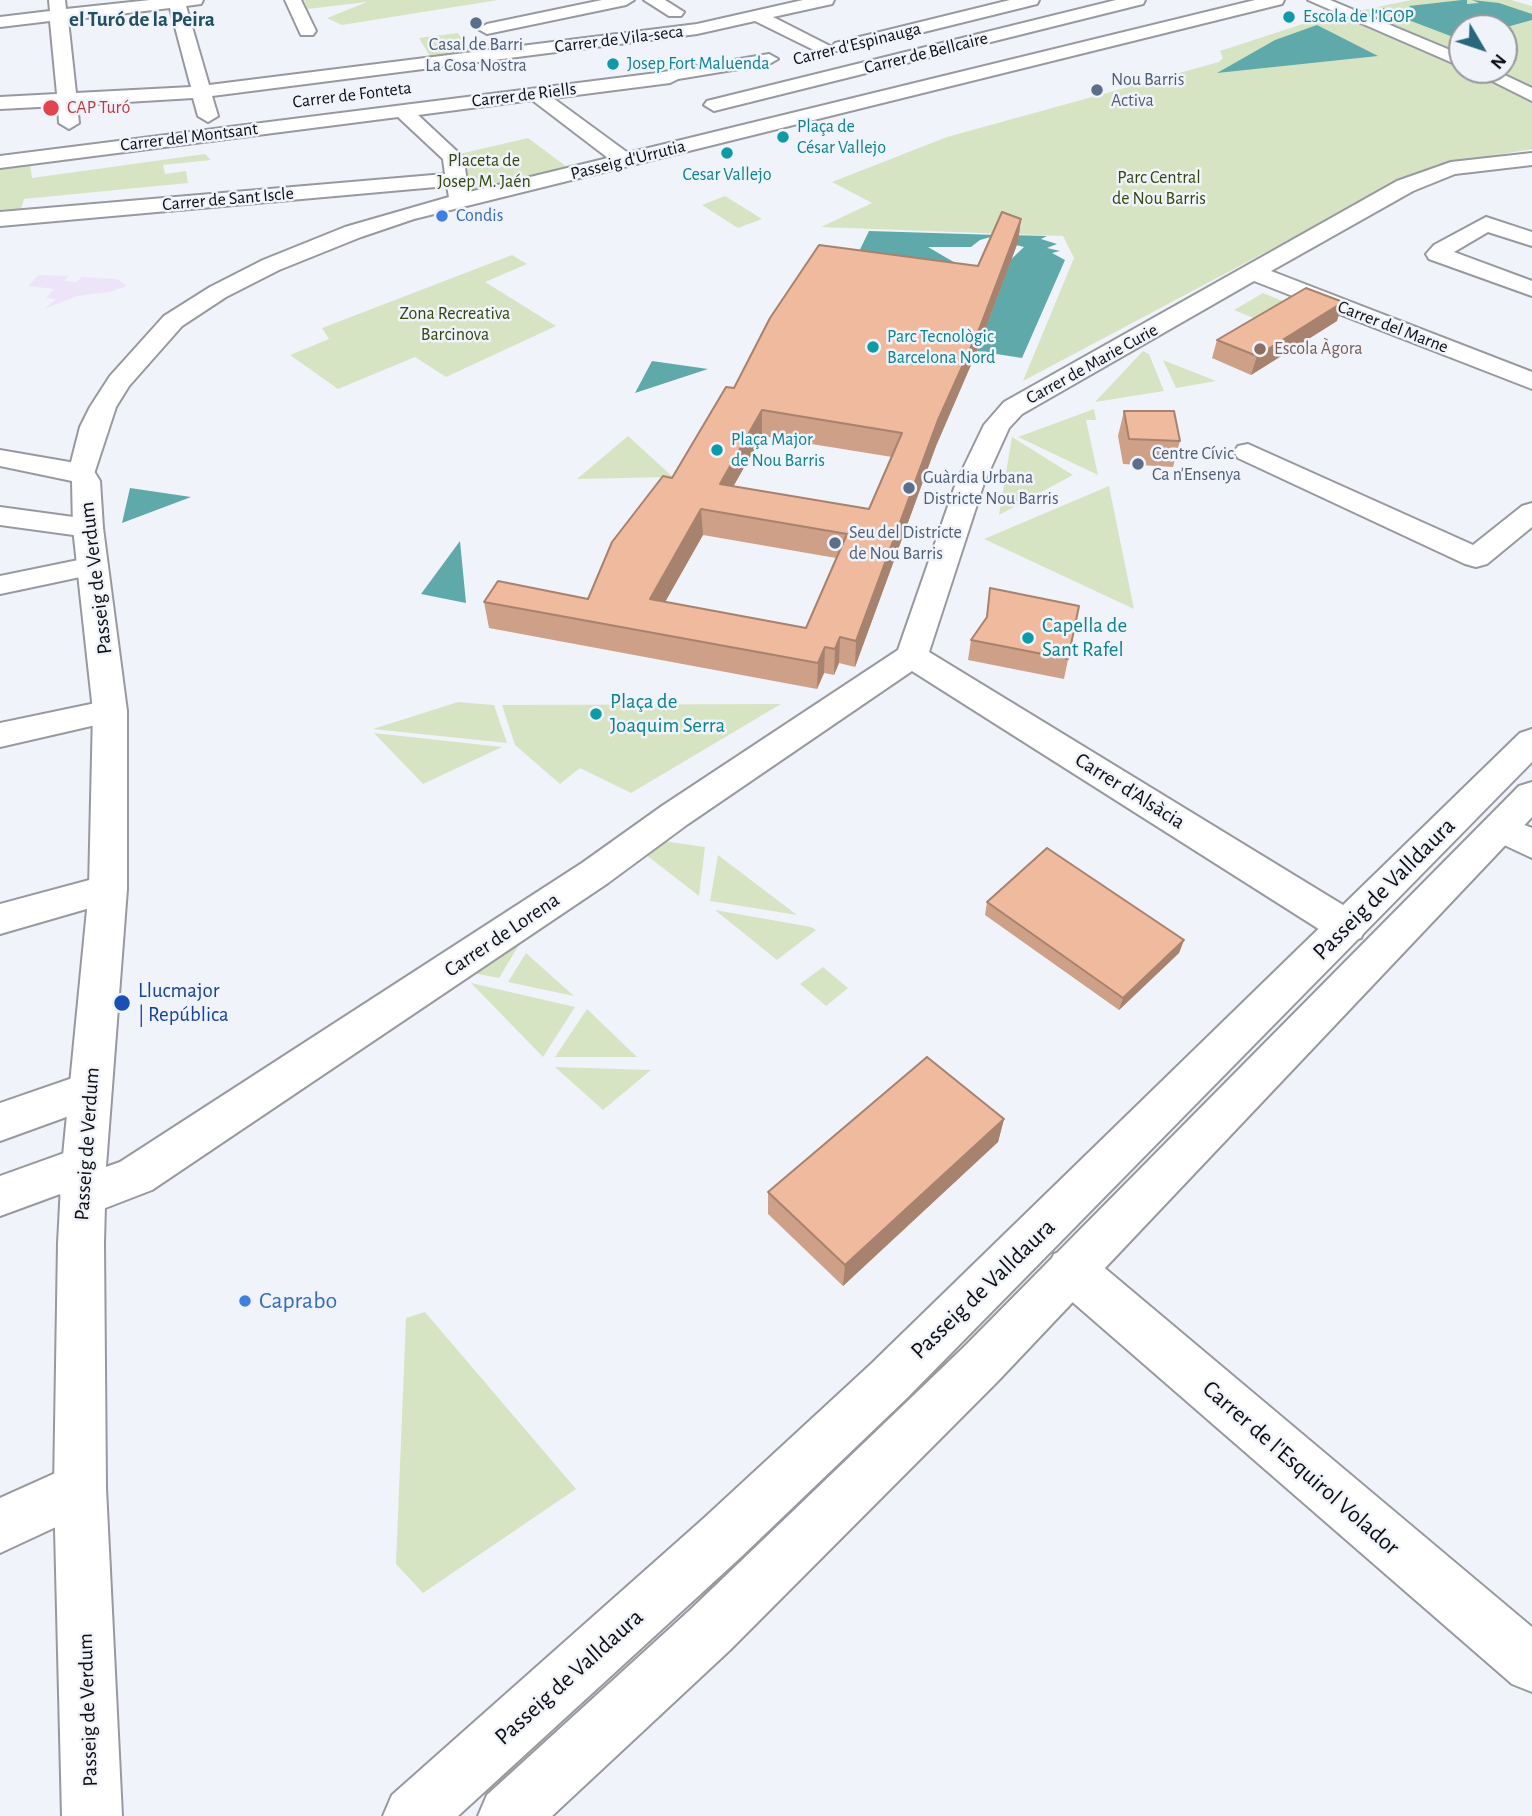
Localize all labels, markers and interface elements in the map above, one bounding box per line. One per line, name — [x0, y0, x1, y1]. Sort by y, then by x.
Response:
place label: Escola de l'IGOP — [1303, 6, 1414, 28]
district label: el Turó de la Peira — [69, 7, 215, 33]
marker: Escola de l'IGOP — [1281, 9, 1297, 25]
north arrow — [1448, 14, 1518, 84]
marker: Casal de Barri La Cosa Nostra — [468, 15, 484, 31]
street label: Carrer d'Espinauga — [791, 18, 923, 70]
street label: Carrer de Vila-seca — [553, 20, 685, 58]
street label: Carrer de Bellcaire — [862, 27, 990, 79]
place label: Casal de Barri La Cosa Nostra — [425, 34, 527, 76]
text: N — [1487, 50, 1510, 72]
place label: Josep Fort Maluenda — [627, 53, 770, 75]
marker: Josep Fort Maluenda — [605, 56, 621, 72]
place label: Nou Barris Activa — [1111, 69, 1184, 112]
street label: Carrer de Fonteta — [291, 77, 413, 113]
street label: Carrer de Riells — [471, 78, 577, 112]
marker: Nou Barris Activa — [1089, 82, 1105, 98]
place label: CAP Turó — [67, 97, 130, 119]
marker: CAP Turó — [41, 98, 61, 118]
place label: Plaça de César Vallejo — [797, 116, 886, 158]
street label: Carrer del Montsant — [119, 118, 259, 156]
marker: Plaça de César Vallejo — [775, 129, 791, 145]
street label: Passeig d'Urrutia — [568, 135, 688, 185]
marker: Cesar Vallejo — [719, 145, 735, 161]
park label: Placeta de Josep M. Jaén — [437, 150, 531, 192]
place label: Cesar Vallejo — [682, 164, 772, 186]
park label: Parc Central de Nou Barris — [1112, 167, 1206, 210]
street label: Carrer de Sant Iscle — [161, 182, 295, 216]
place label: Condis — [456, 205, 503, 227]
marker: Condis — [434, 208, 450, 224]
street label: Carrer del Marne — [1335, 296, 1451, 358]
park label: Zona Recreativa Barcinova — [400, 303, 510, 346]
street label: Carrer de Marie Curie — [1022, 319, 1162, 409]
place label: Parc Tecnològic Barcelona Nord — [887, 326, 995, 368]
place label: Escola Àgora — [1274, 338, 1363, 360]
marker: Parc Tecnològic Barcelona Nord — [865, 339, 881, 355]
marker: Escola Àgora — [1252, 341, 1268, 357]
place label: Plaça Major de Nou Barris — [731, 429, 825, 472]
marker: Plaça Major de Nou Barris — [709, 442, 725, 458]
place label: Centre Cívic Ca n'Ensenya — [1152, 443, 1241, 486]
marker: Centre Cívic Ca n'Ensenya — [1130, 456, 1146, 472]
place label: Guàrdia Urbana Districte Nou Barris — [923, 467, 1059, 510]
marker: Guàrdia Urbana Districte Nou Barris — [901, 480, 917, 496]
street label: Passeig de Verdum — [74, 500, 118, 656]
place label: Seu del Districte de Nou Barris — [849, 522, 962, 564]
marker: Seu del Districte de Nou Barris — [827, 535, 843, 551]
place label: Capella de Sant Rafel — [1042, 613, 1127, 663]
marker: Capella de Sant Rafel — [1020, 630, 1036, 646]
place label: Plaça de Joaquim Serra — [610, 689, 725, 739]
marker: Plaça de Joaquim Serra — [588, 706, 604, 722]
street label: Carrer d'Alsàcia — [1070, 747, 1190, 835]
street label: Passeig de Valldaura — [1307, 812, 1461, 966]
street label: Carrer de Lorena — [440, 887, 564, 983]
place label: Llucmajor | República — [138, 978, 229, 1028]
marker: Llucmajor | República — [112, 993, 132, 1013]
street label: Passeig de Verdum — [69, 1066, 105, 1222]
street label: Passeig de Valldaura — [905, 1213, 1061, 1365]
place label: Caprabo — [259, 1287, 337, 1315]
marker: Caprabo — [237, 1293, 253, 1309]
street label: Carrer de l'Esquirol Volador — [1196, 1374, 1406, 1562]
street label: Passeig de Valldaura — [489, 1603, 649, 1751]
street label: Passeig de Verdum — [73, 1633, 103, 1787]

